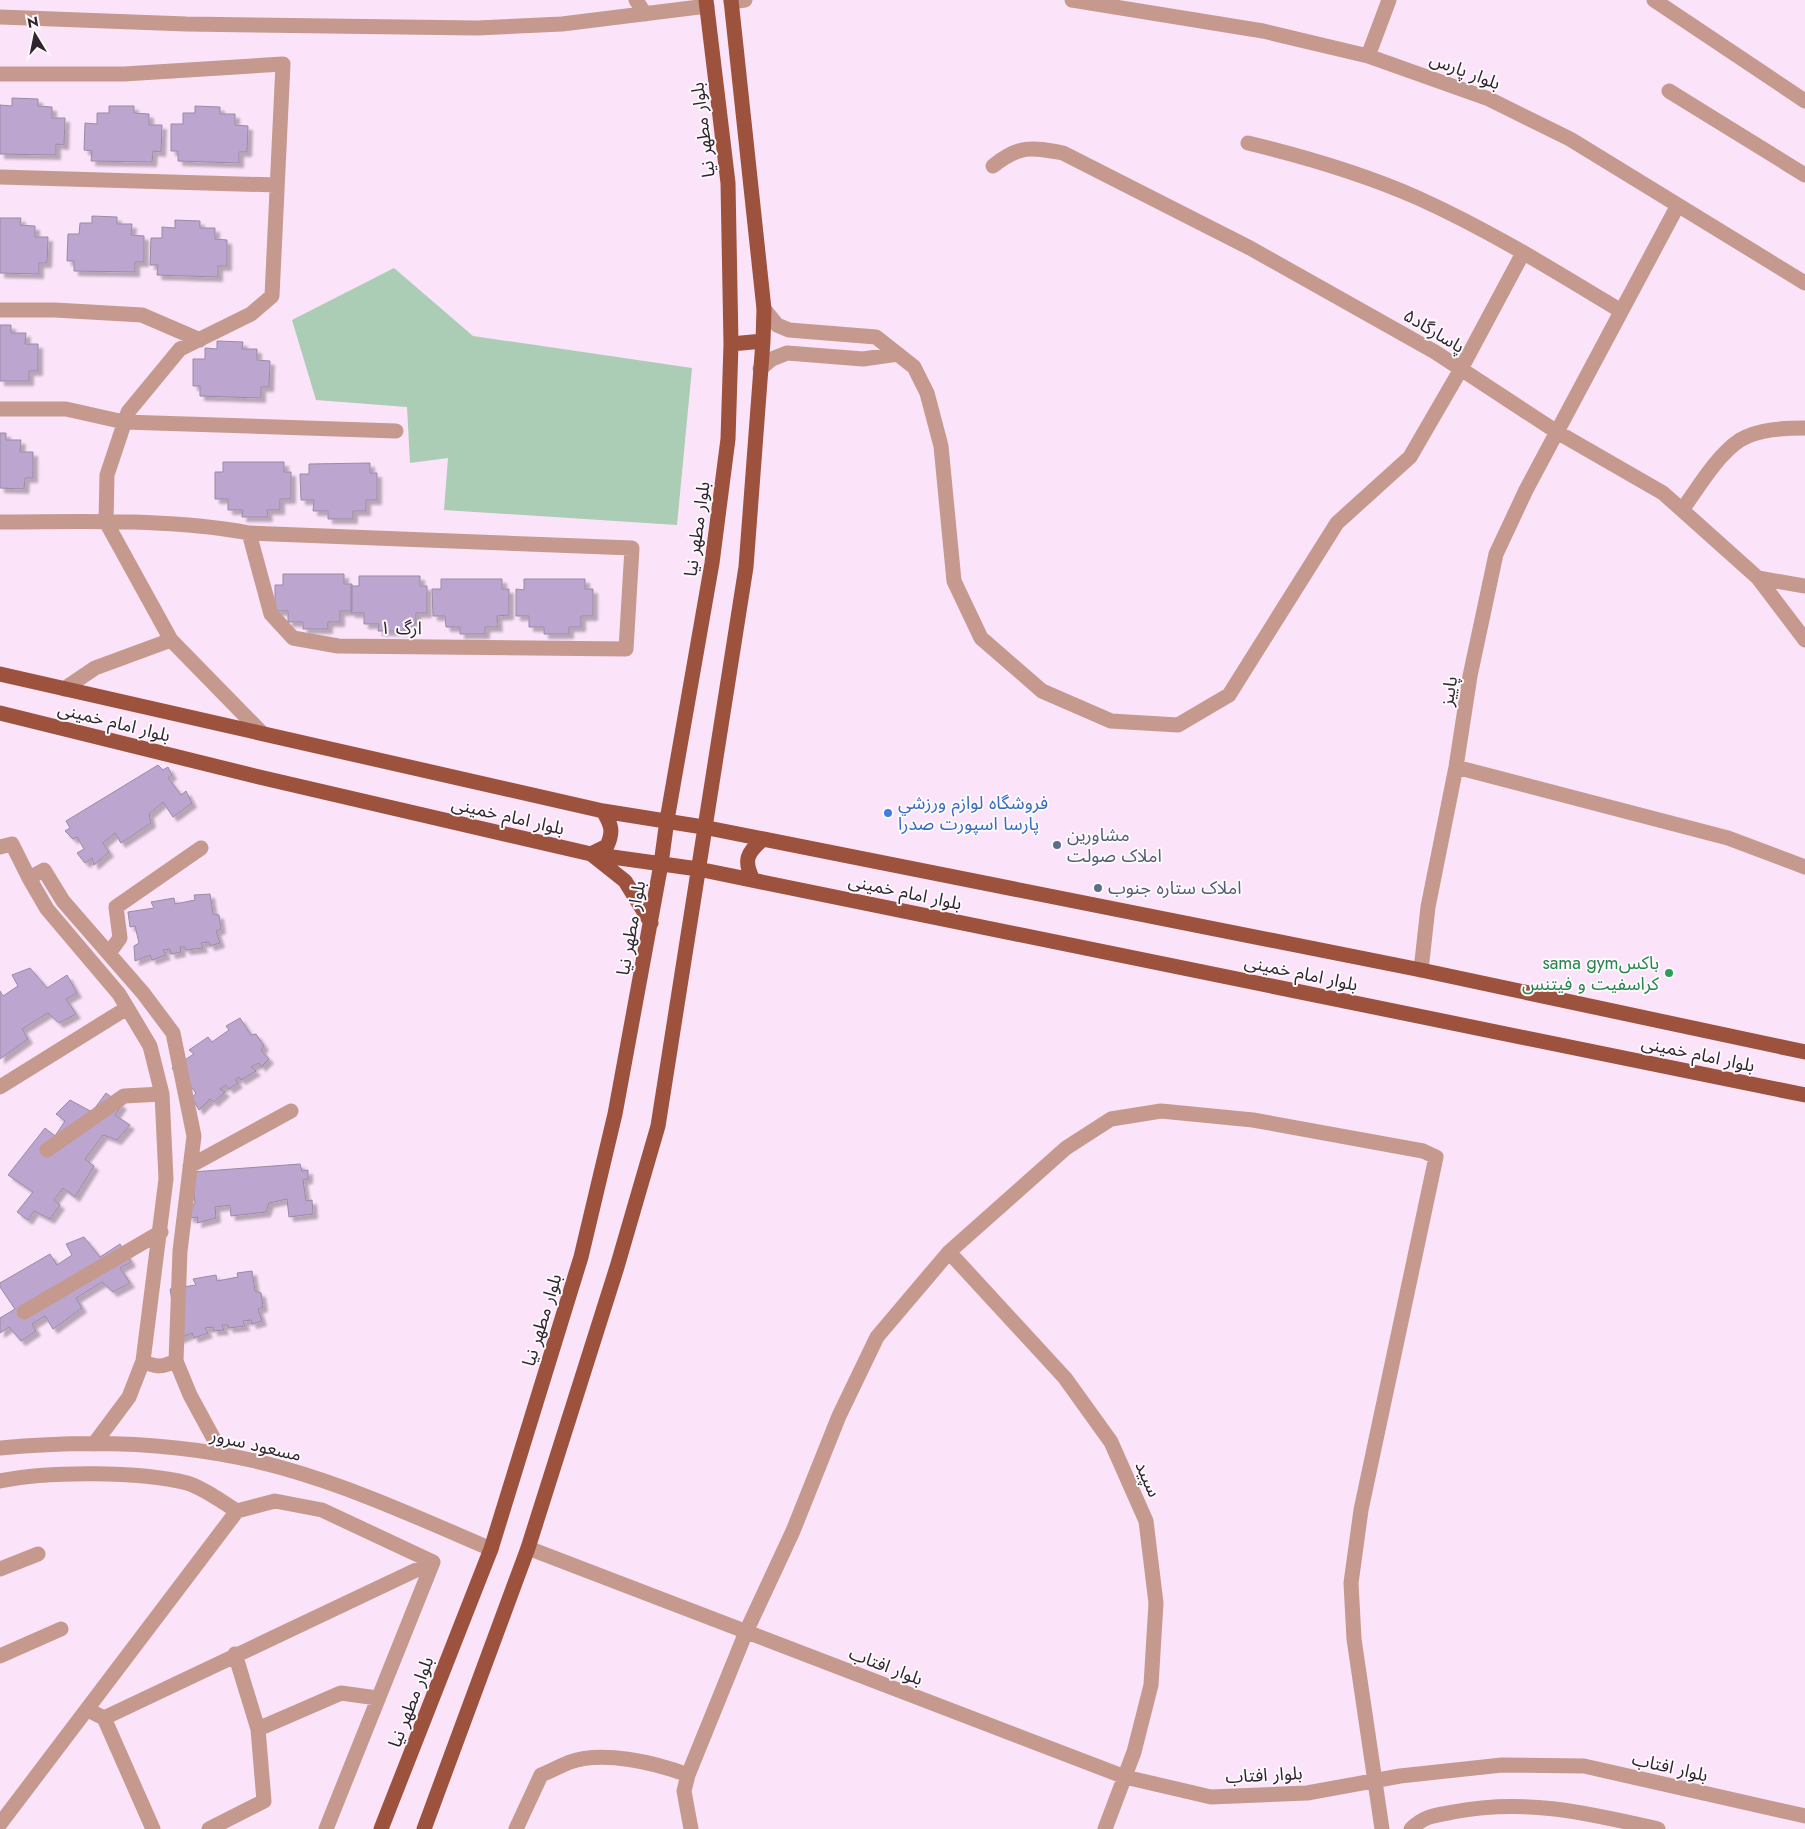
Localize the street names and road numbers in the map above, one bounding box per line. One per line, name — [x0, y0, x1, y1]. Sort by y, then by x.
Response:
street label: بلوار پارس — [1426, 46, 1504, 96]
street label: بلوار مطهر نیا — [684, 81, 722, 179]
street label: پاسارگاد۵ — [1398, 302, 1470, 360]
street label: بلوار مطهر نیا — [677, 480, 717, 578]
street label: ارگ ۱ — [380, 615, 422, 641]
street label: پاییز — [1434, 674, 1464, 709]
street label: بلوار امام خمینی — [55, 695, 173, 750]
street label: بلوار امام خمینی — [449, 790, 567, 843]
street label: بلوار امام خمینی — [846, 867, 964, 918]
street label: بلوار مطهر نیا — [610, 879, 652, 977]
street label: بلوار امام خمینی — [1242, 948, 1360, 999]
street label: بلوار امام خمینی — [1639, 1029, 1757, 1080]
street label: بلوار مطهر نیا — [516, 1270, 568, 1370]
street label: مسعود سرور — [207, 1422, 304, 1468]
street label: سپید — [1129, 1457, 1167, 1501]
street label: بلوار افتاب — [845, 1640, 927, 1692]
street label: بلوار مطهر نیا — [382, 1653, 440, 1751]
street label: بلوار افتاب — [1629, 1746, 1711, 1788]
street label: بلوار افتاب — [1225, 1760, 1303, 1790]

